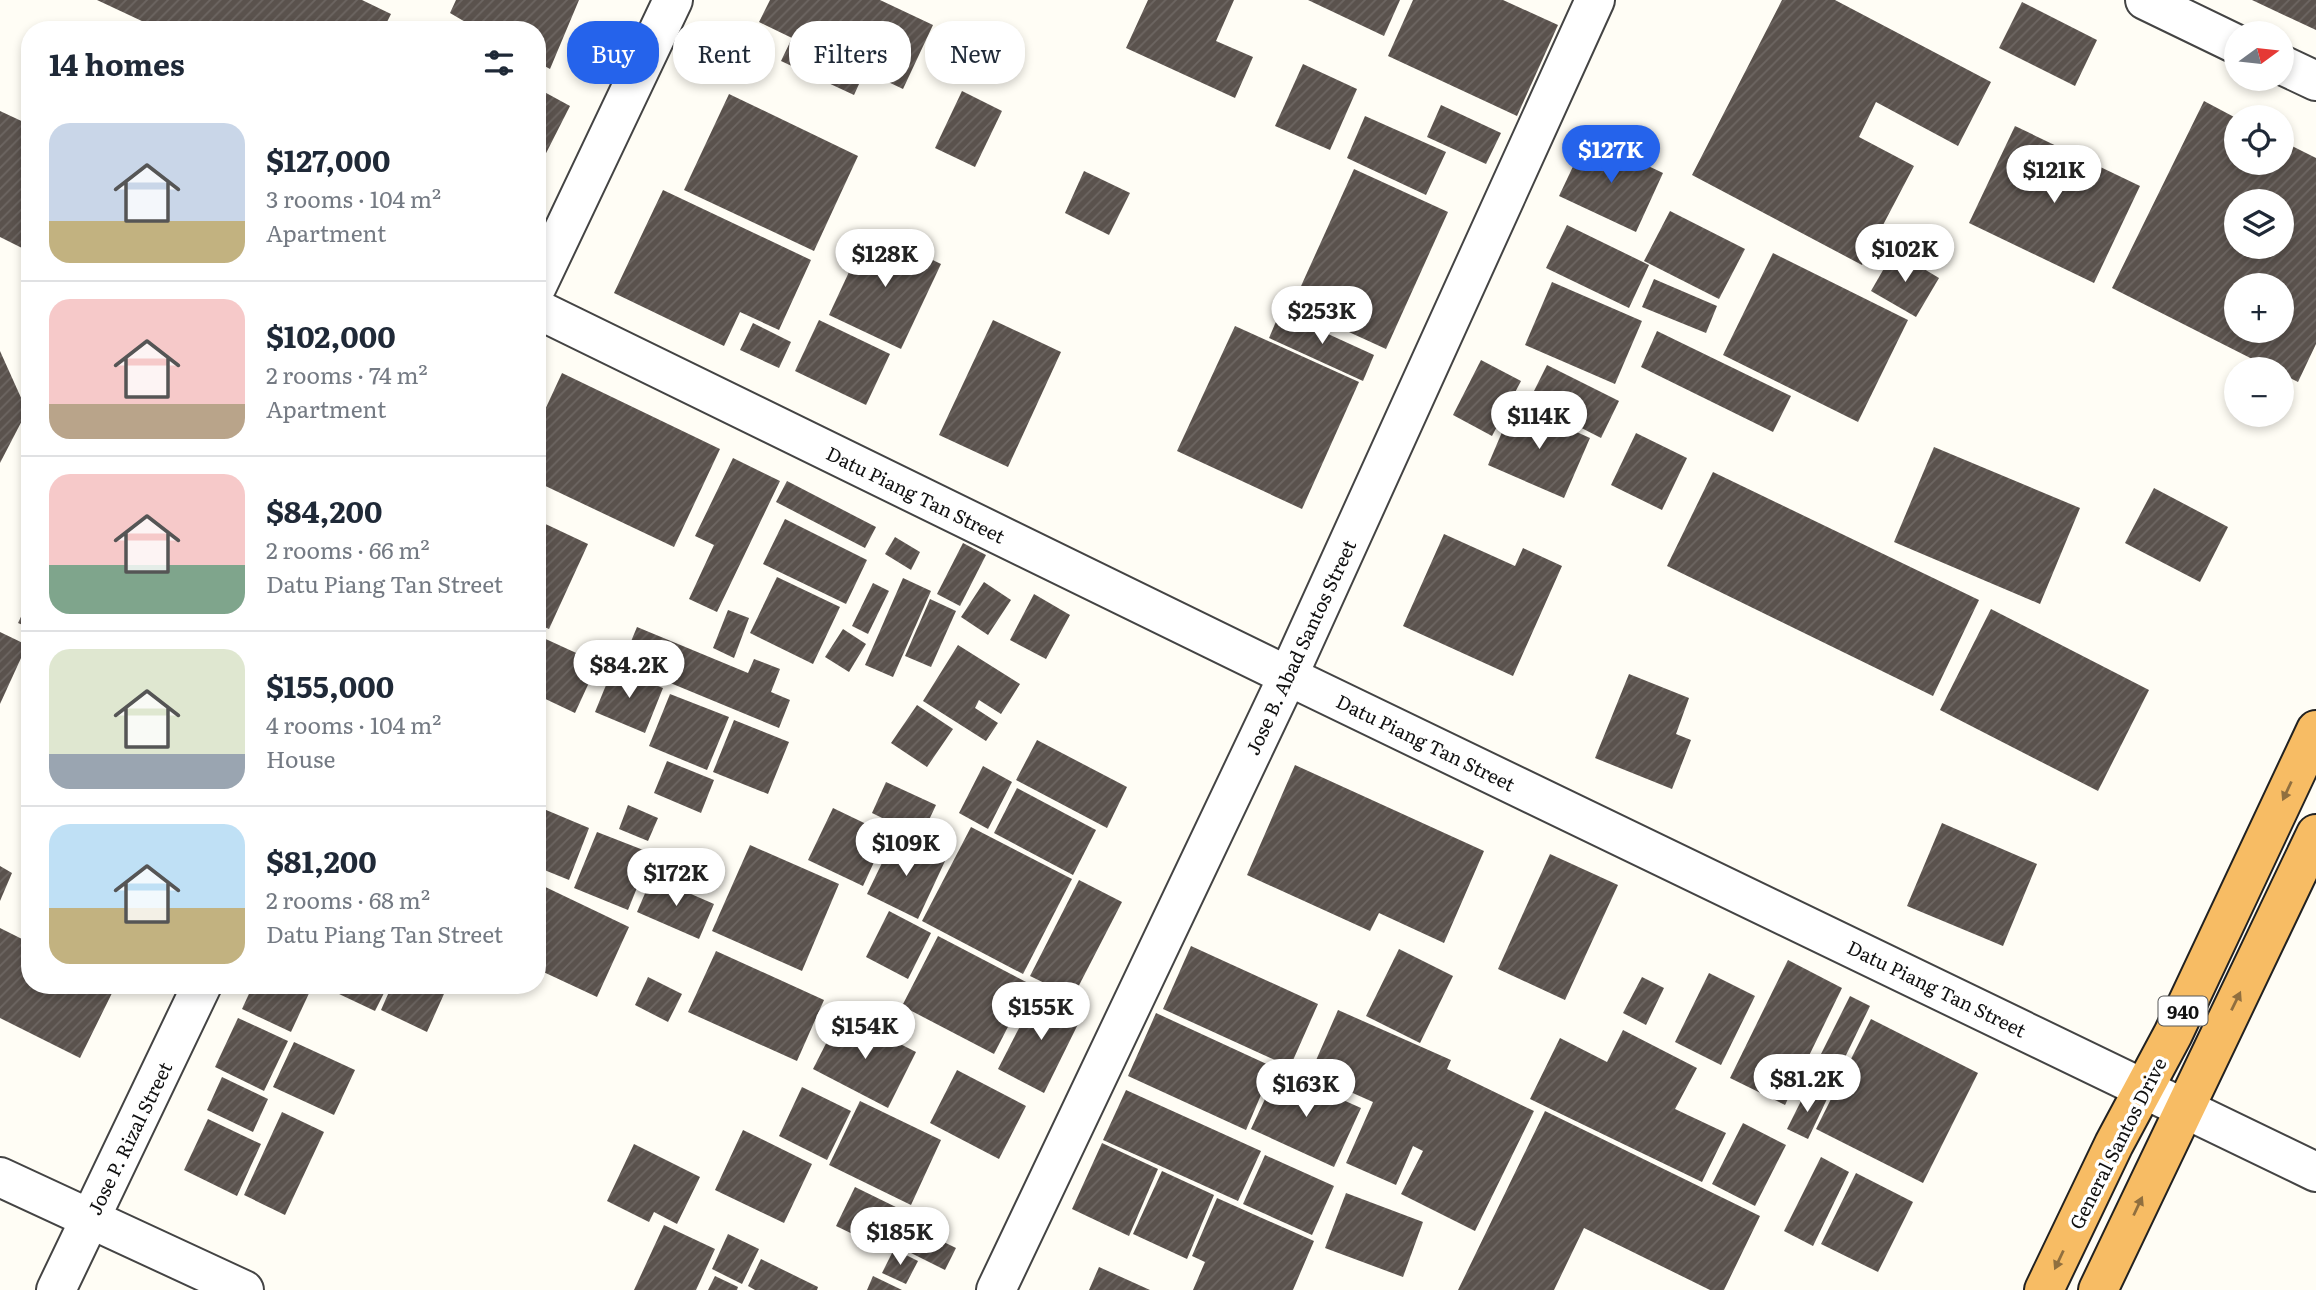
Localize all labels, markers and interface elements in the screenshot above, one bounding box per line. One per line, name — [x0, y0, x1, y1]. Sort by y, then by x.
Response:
chip: Buy — [567, 21, 659, 84]
chip: Rent — [673, 21, 775, 84]
chip: Filters — [789, 21, 911, 84]
chip: New — [925, 21, 1025, 84]
north arrow — [2224, 21, 2294, 91]
map controls — [2224, 21, 2294, 427]
text: 14 homes — [49, 41, 185, 85]
icon: filters — [480, 44, 518, 82]
button: locate — [2224, 105, 2294, 175]
pin: $127K — [1562, 125, 1660, 185]
text: $127K — [1578, 131, 1644, 165]
text: $127,000 — [266, 137, 390, 181]
pin: $121K — [2005, 146, 2103, 205]
icon: home — [105, 151, 189, 235]
text: $121K — [2022, 151, 2086, 185]
text: 3 rooms · 104 m² — [266, 181, 441, 215]
button: layers — [2224, 189, 2294, 259]
text: Apartment — [266, 215, 386, 249]
pin: $102K — [1856, 224, 1954, 284]
pin: $128K — [836, 230, 934, 289]
text: $102K — [1871, 230, 1939, 264]
text: $128K — [851, 235, 919, 269]
button: + — [2224, 273, 2294, 343]
pin: $253K — [1273, 286, 1371, 346]
text: $253K — [1287, 292, 1357, 326]
text: $102,000 — [266, 313, 396, 357]
icon: home — [105, 327, 189, 411]
text: 2 rooms · 74 m² — [266, 357, 428, 391]
button: − — [2224, 357, 2294, 427]
text: Apartment — [266, 391, 386, 425]
pin: $114K — [1490, 392, 1588, 451]
text: $114K — [1507, 397, 1571, 431]
street label: Datu Piang Tan Street — [822, 438, 1010, 550]
text: $84,200 — [266, 488, 382, 532]
icon: home — [105, 502, 189, 586]
text: 2 rooms · 66 m² — [266, 532, 430, 566]
street label: Jose B. Abad Santos Street — [1238, 534, 1362, 759]
text: Datu Piang Tan Street — [266, 566, 503, 600]
pin: $84.2K — [572, 640, 686, 700]
text: $84.2K — [589, 646, 669, 680]
text: $155,000 — [266, 663, 394, 707]
icon: home — [105, 677, 189, 761]
street label: Datu Piang Tan Street — [1332, 686, 1520, 798]
text: 4 rooms · 104 m² — [266, 707, 441, 741]
text: House — [266, 741, 335, 775]
one-way arrow — [2281, 781, 2292, 802]
pin: $109K — [857, 818, 955, 878]
text: $109K — [872, 824, 940, 858]
text: $81,200 — [266, 838, 377, 882]
pin: $172K — [627, 848, 725, 908]
icon: home — [105, 852, 189, 936]
text: $172K — [643, 854, 709, 888]
text: 2 rooms · 68 m² — [266, 882, 430, 916]
text: Datu Piang Tan Street — [266, 916, 503, 950]
street label: Datu Piang Tan Street — [1843, 932, 2031, 1044]
pin: $155K — [992, 982, 1090, 1042]
text: $155K — [1008, 988, 1074, 1022]
one-way arrow — [2230, 991, 2241, 1011]
road number: 940 — [2158, 996, 2208, 1026]
pin: $154K — [816, 1002, 914, 1061]
text: $154K — [831, 1007, 899, 1041]
street label: General Santos Drive — [2062, 1052, 2173, 1234]
pin: $81.2K — [1750, 1054, 1864, 1114]
street label: Jose P. Rizal Street — [80, 1056, 178, 1219]
pin: $163K — [1257, 1060, 1355, 1119]
text: $81.2K — [1770, 1060, 1844, 1094]
text: $163K — [1272, 1065, 1340, 1099]
one-way arrow — [2132, 1196, 2144, 1216]
pin: $185K — [851, 1208, 949, 1267]
text: $185K — [866, 1213, 934, 1247]
one-way arrow — [2053, 1250, 2064, 1270]

